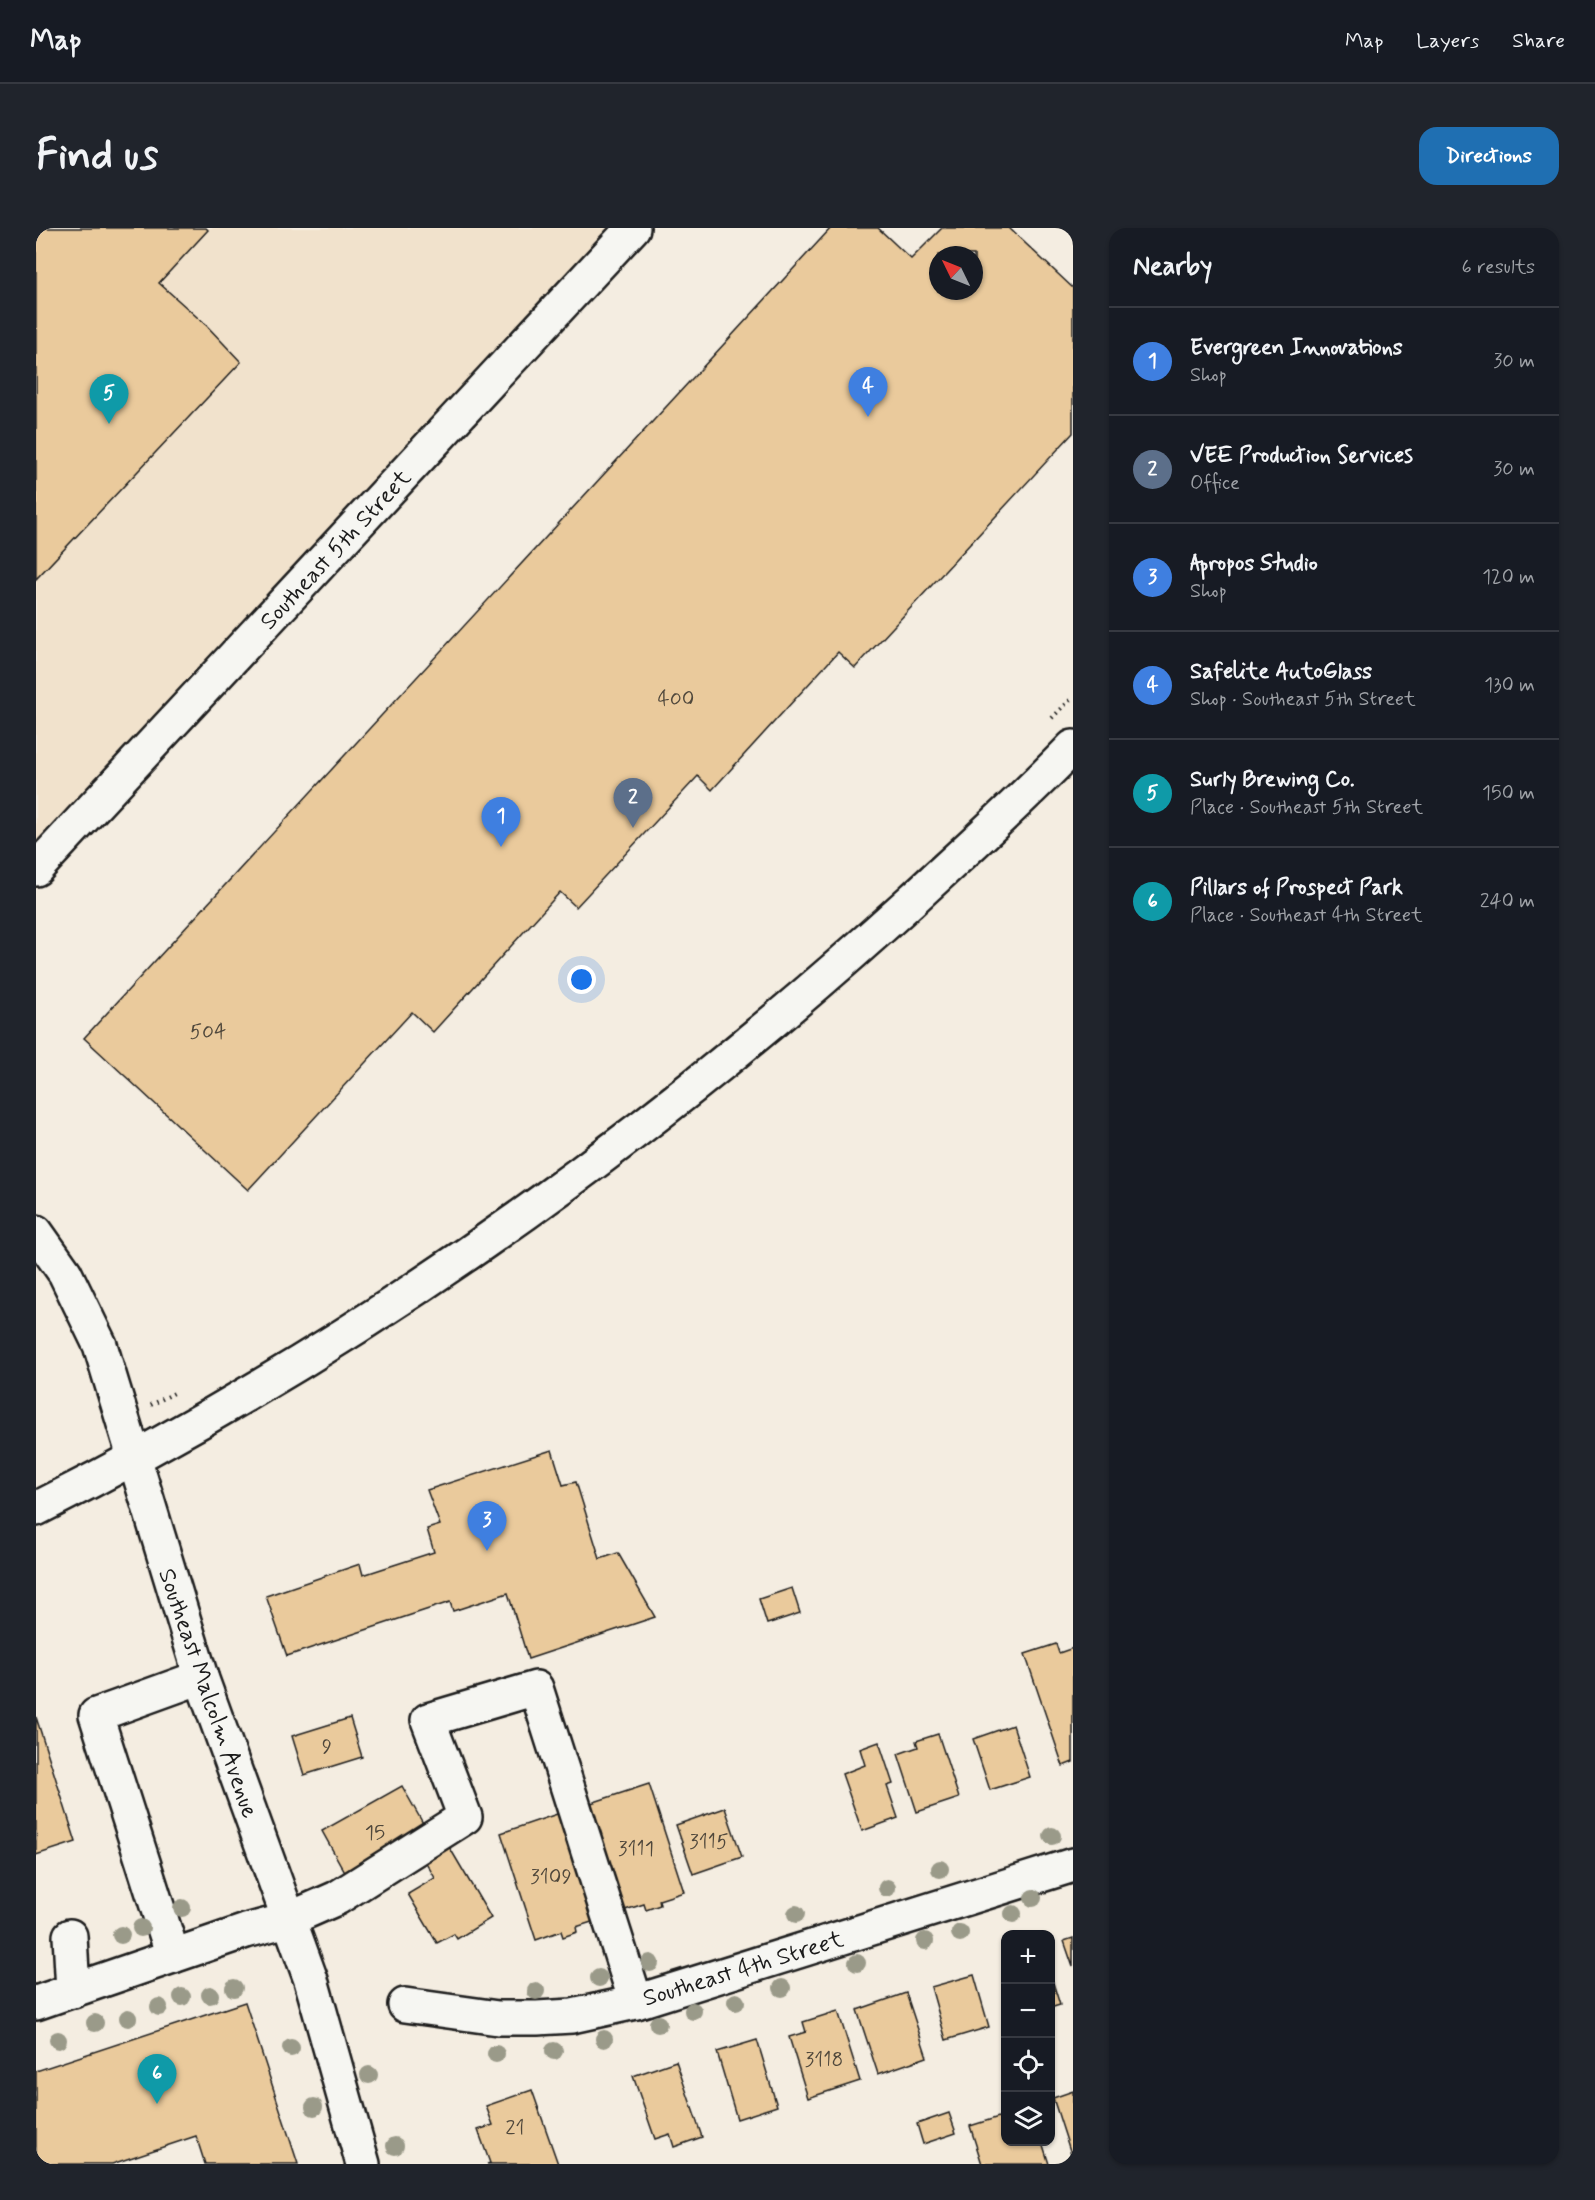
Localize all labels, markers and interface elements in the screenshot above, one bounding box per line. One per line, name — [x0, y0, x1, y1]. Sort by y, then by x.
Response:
text: Map — [30, 23, 81, 60]
text: Map — [1345, 27, 1383, 55]
text: Layers — [1416, 27, 1479, 55]
text: Share — [1512, 27, 1565, 55]
button: Directions — [1419, 127, 1559, 185]
text: Find us — [36, 129, 158, 184]
north arrow — [929, 246, 983, 300]
text: Nearby — [1133, 250, 1212, 284]
text: 6 results — [1462, 254, 1535, 281]
text: Evergreen Innovations — [1190, 334, 1403, 362]
text: 1 — [1148, 348, 1157, 375]
text: 30 m — [1493, 348, 1535, 375]
text: Shop — [1190, 362, 1227, 389]
pin: 4 — [848, 368, 888, 417]
pin: 5 — [90, 374, 128, 424]
text: VEE Production Services — [1190, 442, 1413, 470]
text: 2 — [1148, 456, 1157, 483]
text: 30 m — [1493, 456, 1535, 483]
street label: Southeast 5th Street — [254, 463, 419, 637]
text: Office — [1190, 470, 1240, 497]
text: Apropos Studio — [1190, 550, 1318, 578]
text: 3 — [1148, 564, 1157, 591]
text: 120 m — [1482, 564, 1535, 591]
text: Shop — [1190, 578, 1227, 605]
text: Safelite AutoGlass — [1190, 658, 1372, 686]
text: 4 — [1147, 672, 1158, 699]
text: 130 m — [1484, 672, 1535, 699]
house number: 400 — [658, 685, 694, 713]
text: Shop · Southeast 5th Street — [1190, 686, 1416, 713]
text: Surly Brewing Co. — [1190, 766, 1355, 794]
pin: 2 — [614, 778, 652, 828]
text: 5 — [1147, 780, 1159, 807]
text: 150 m — [1482, 780, 1535, 807]
text: Place · Southeast 5th Street — [1190, 794, 1423, 821]
pin: 1 — [482, 798, 520, 847]
text: Pillars of Prospect Park — [1190, 874, 1403, 902]
text: 6 — [1147, 888, 1158, 915]
text: 240 m — [1480, 888, 1535, 915]
text: Place · Southeast 4th Street — [1190, 902, 1423, 929]
your location — [567, 965, 596, 994]
house number: 504 — [190, 1018, 226, 1046]
pin: 3 — [468, 1502, 506, 1551]
street label: Southeast Malcolm Avenue — [150, 1565, 265, 1822]
house number: 9 — [322, 1733, 332, 1761]
house number: 15 — [365, 1819, 385, 1847]
house number: 3115 — [689, 1828, 729, 1856]
house number: 3111 — [618, 1835, 654, 1863]
house number: 3109 — [530, 1863, 572, 1891]
street label: Southeast 4th Street — [639, 1924, 847, 2015]
map controls — [1001, 1930, 1055, 2146]
button: + — [1001, 1930, 1055, 1984]
button: − — [1001, 1984, 1055, 2038]
button: locate — [1001, 2038, 1055, 2092]
house number: 3118 — [805, 2046, 843, 2074]
pin: 6 — [138, 2054, 176, 2104]
button: layers — [1001, 2092, 1055, 2146]
house number: 21 — [505, 2114, 525, 2142]

